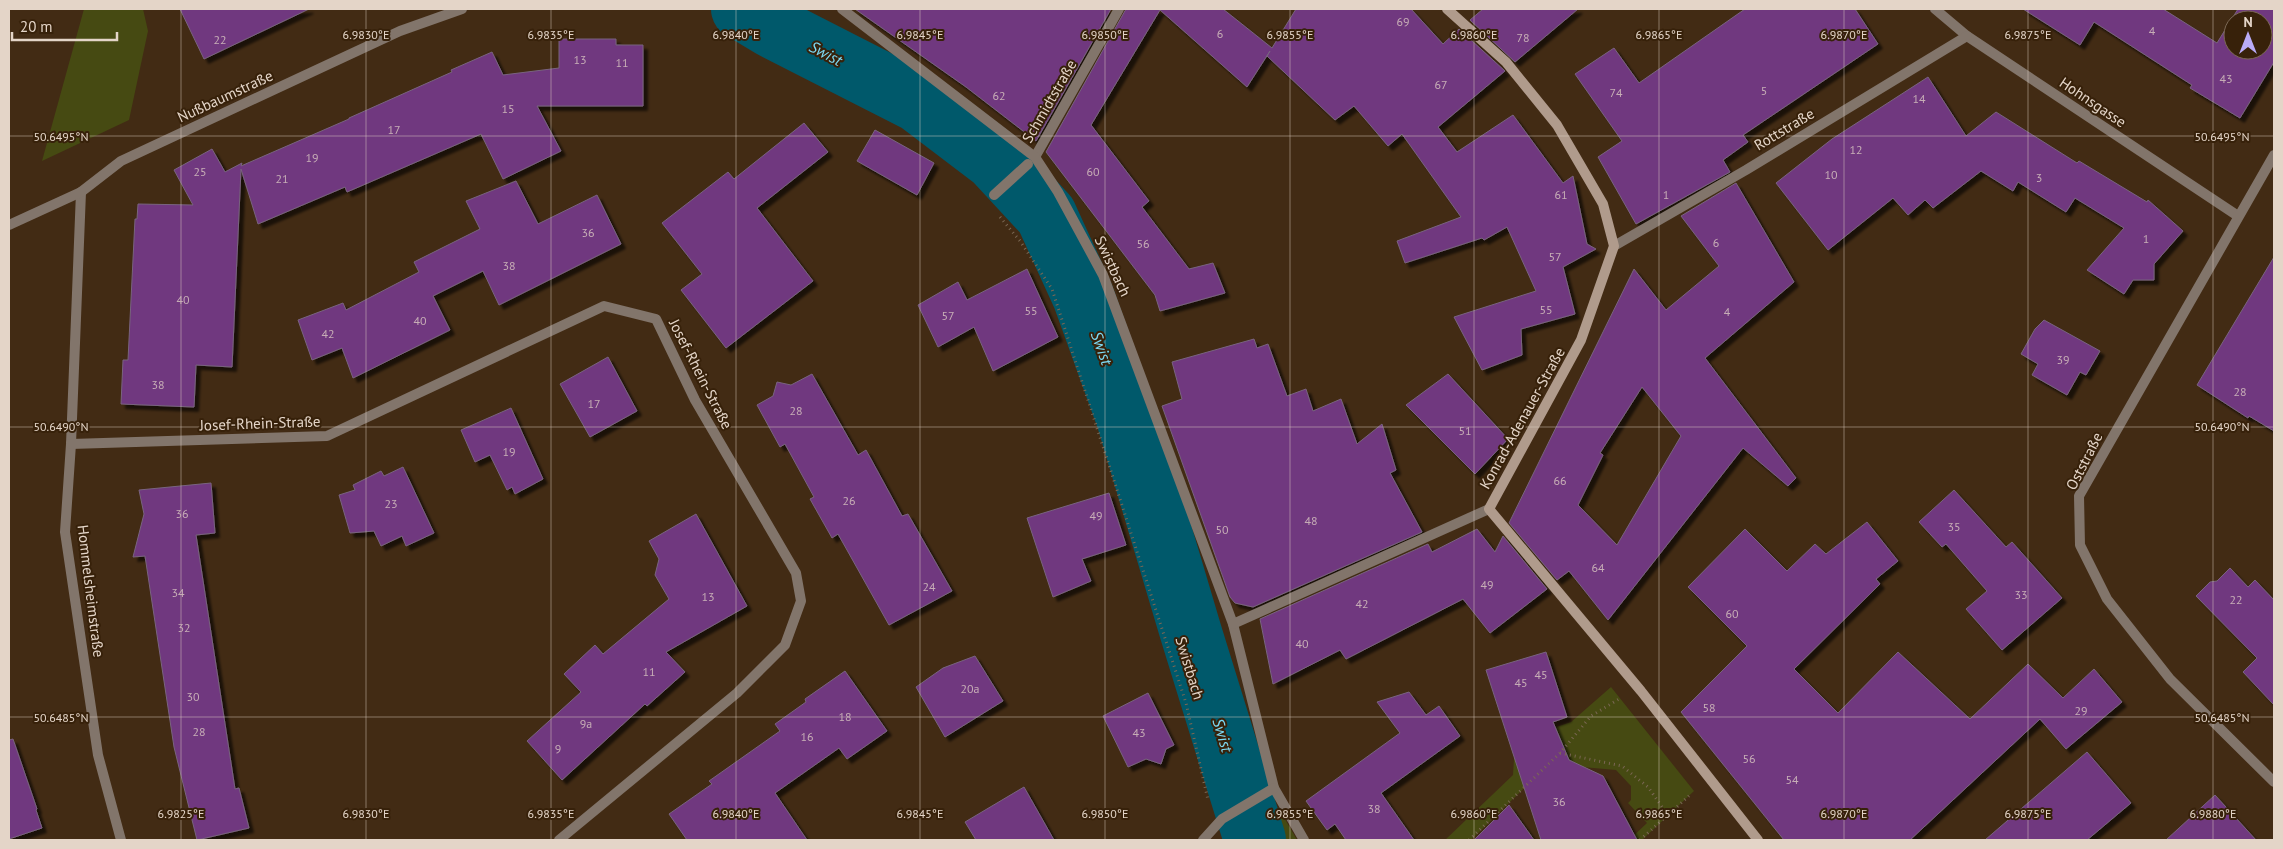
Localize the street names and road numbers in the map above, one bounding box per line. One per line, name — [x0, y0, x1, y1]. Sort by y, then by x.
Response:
street label: Schmidtstraße — [1018, 56, 1080, 146]
street label: Nußbaumstraße — [174, 66, 276, 126]
street label: Hohnsgasse — [2056, 73, 2130, 131]
street label: Rottstraße — [1750, 104, 1818, 154]
street label: Swistbach — [1091, 233, 1135, 299]
street label: Josef-Rhein-Straße — [665, 315, 737, 432]
street label: Konrad-Adenauer-Straße — [1475, 344, 1569, 492]
street label: Josef-Rhein-Straße — [198, 411, 321, 435]
street label: Oststraße — [2061, 429, 2107, 493]
street label: Hommelsheimstraße — [73, 524, 109, 658]
street label: Swistbach — [1171, 634, 1209, 702]

